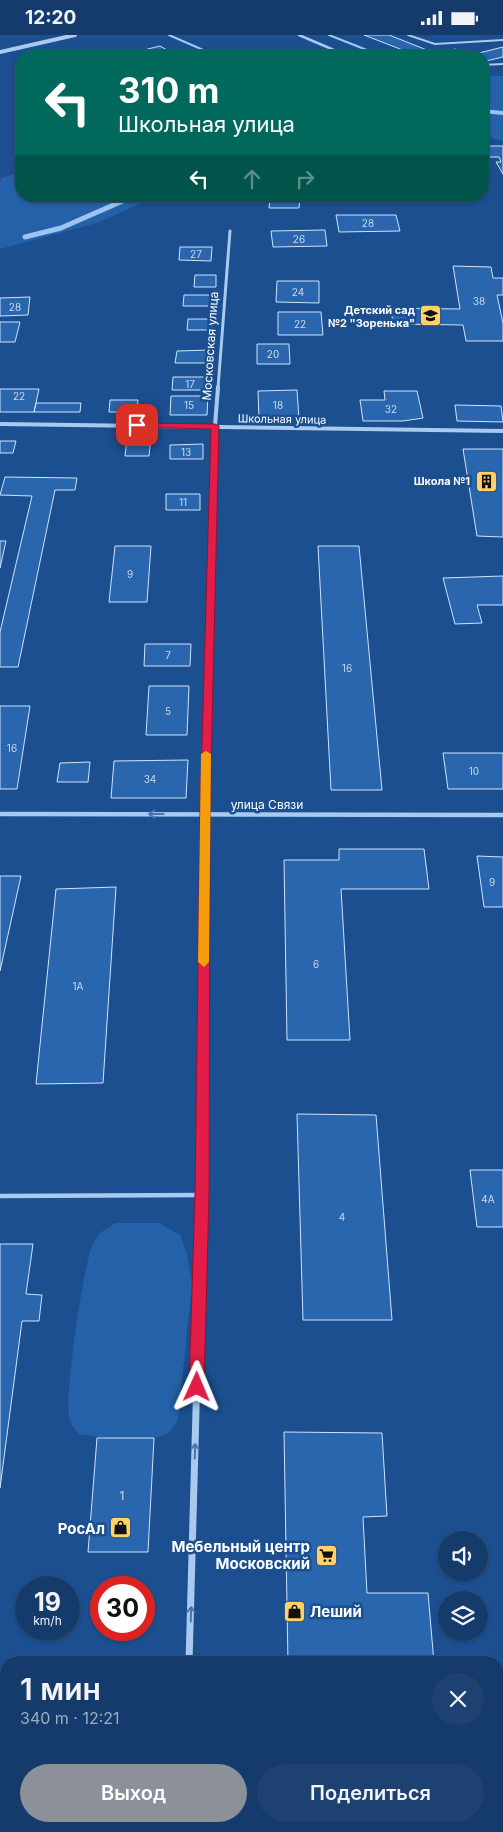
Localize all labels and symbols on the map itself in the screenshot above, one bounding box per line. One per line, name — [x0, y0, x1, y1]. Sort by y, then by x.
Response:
house number: 28 — [362, 217, 374, 229]
house number: 26 — [293, 233, 305, 245]
house number: 27 — [190, 248, 202, 260]
house number: 24 — [292, 286, 304, 298]
street label: Московская улица — [199, 291, 221, 401]
house number: 38 — [473, 295, 485, 307]
house number: 28 — [9, 301, 21, 313]
place label: Детский сад №2 "Зоренька" — [328, 303, 416, 330]
school or university icon: Детский сад №2 "Зоренька" — [419, 304, 443, 328]
house number: 22 — [294, 318, 306, 330]
house number: 20 — [267, 348, 279, 360]
house number: 17 — [185, 378, 195, 390]
house number: 22 — [13, 390, 25, 402]
house number: 15 — [184, 399, 194, 411]
house number: 18 — [273, 399, 283, 411]
house number: 32 — [385, 403, 397, 415]
pin — [116, 404, 158, 446]
street label: Школьная улица — [238, 411, 326, 427]
house number: 13 — [181, 446, 191, 458]
building icon: Школа №1 — [474, 469, 498, 493]
place label: Школа №1 — [414, 474, 470, 488]
house number: 11 — [179, 496, 187, 508]
house number: 9 — [127, 568, 133, 580]
house number: 7 — [165, 649, 171, 661]
house number: 16 — [342, 662, 352, 674]
house number: 5 — [165, 705, 171, 717]
house number: 16 — [7, 742, 17, 754]
house number: 10 — [469, 765, 479, 777]
house number: 34 — [144, 773, 156, 785]
street label: улица Связи — [231, 797, 303, 812]
one-way arrow — [148, 809, 164, 819]
house number: 9 — [489, 876, 495, 888]
house number: 6 — [313, 958, 319, 970]
house number: 1А — [73, 980, 84, 992]
house number: 4А — [481, 1193, 495, 1205]
house number: 4 — [339, 1211, 345, 1223]
position arrow — [170, 1360, 222, 1412]
one-way arrow — [190, 1444, 200, 1460]
house number: 1 — [120, 1488, 124, 1503]
shop icon: РосАл — [109, 1516, 133, 1540]
place label: РосАл — [58, 1519, 105, 1538]
place label: Мебельный центр Московский — [171, 1537, 310, 1573]
supermarket icon: Мебельный центр Московский — [314, 1543, 338, 1567]
speed limit sign: 30 — [90, 1576, 155, 1641]
shop icon: Леший — [282, 1599, 306, 1623]
place label: Леший — [310, 1602, 362, 1621]
one-way arrow — [186, 1606, 196, 1622]

